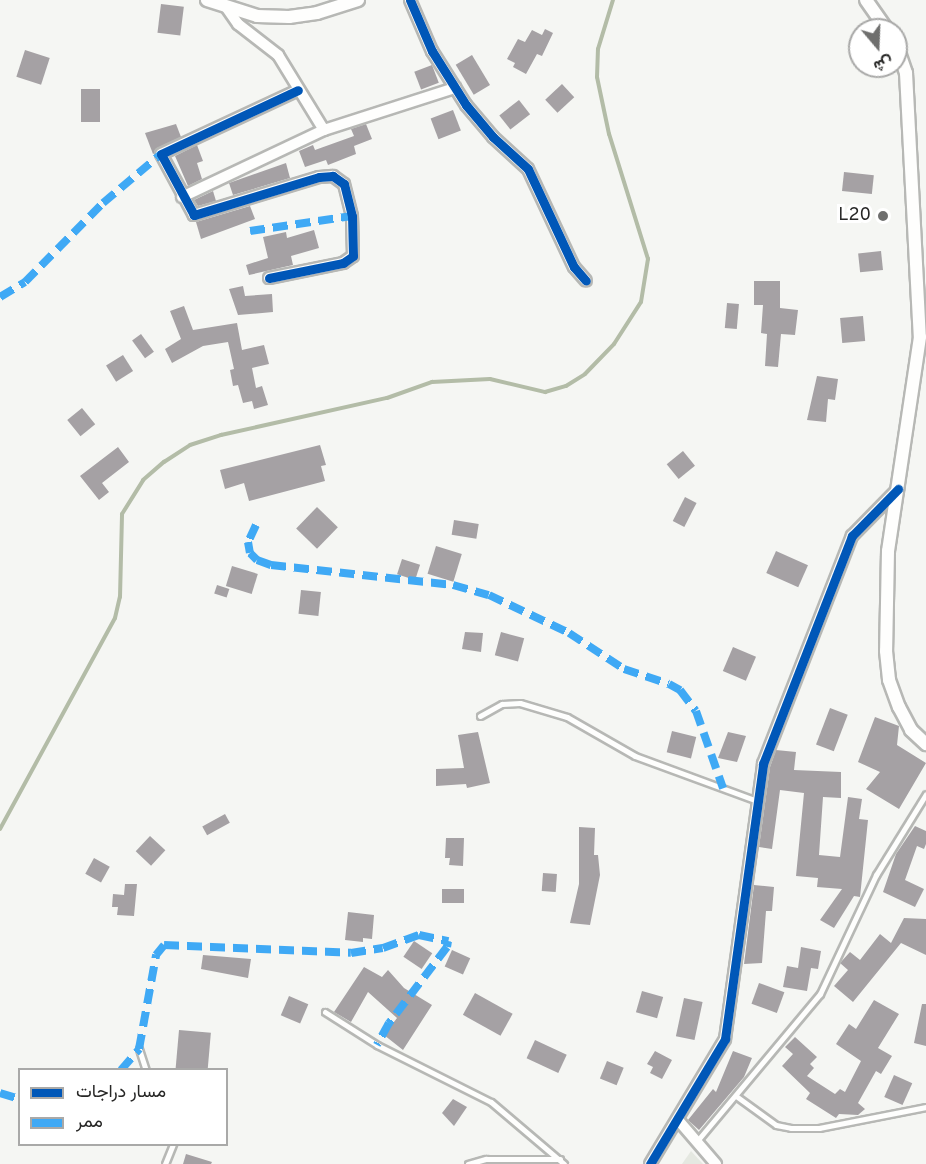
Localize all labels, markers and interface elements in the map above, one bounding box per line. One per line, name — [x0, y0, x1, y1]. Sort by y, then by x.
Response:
north arrow — [848, 18, 908, 78]
text: ش — [871, 51, 896, 76]
place label: L20 — [838, 205, 871, 227]
marker: L20 — [876, 209, 890, 223]
legend — [18, 1068, 228, 1146]
text: مسار دراجات — [76, 1081, 166, 1104]
text: ممر — [76, 1111, 103, 1134]

